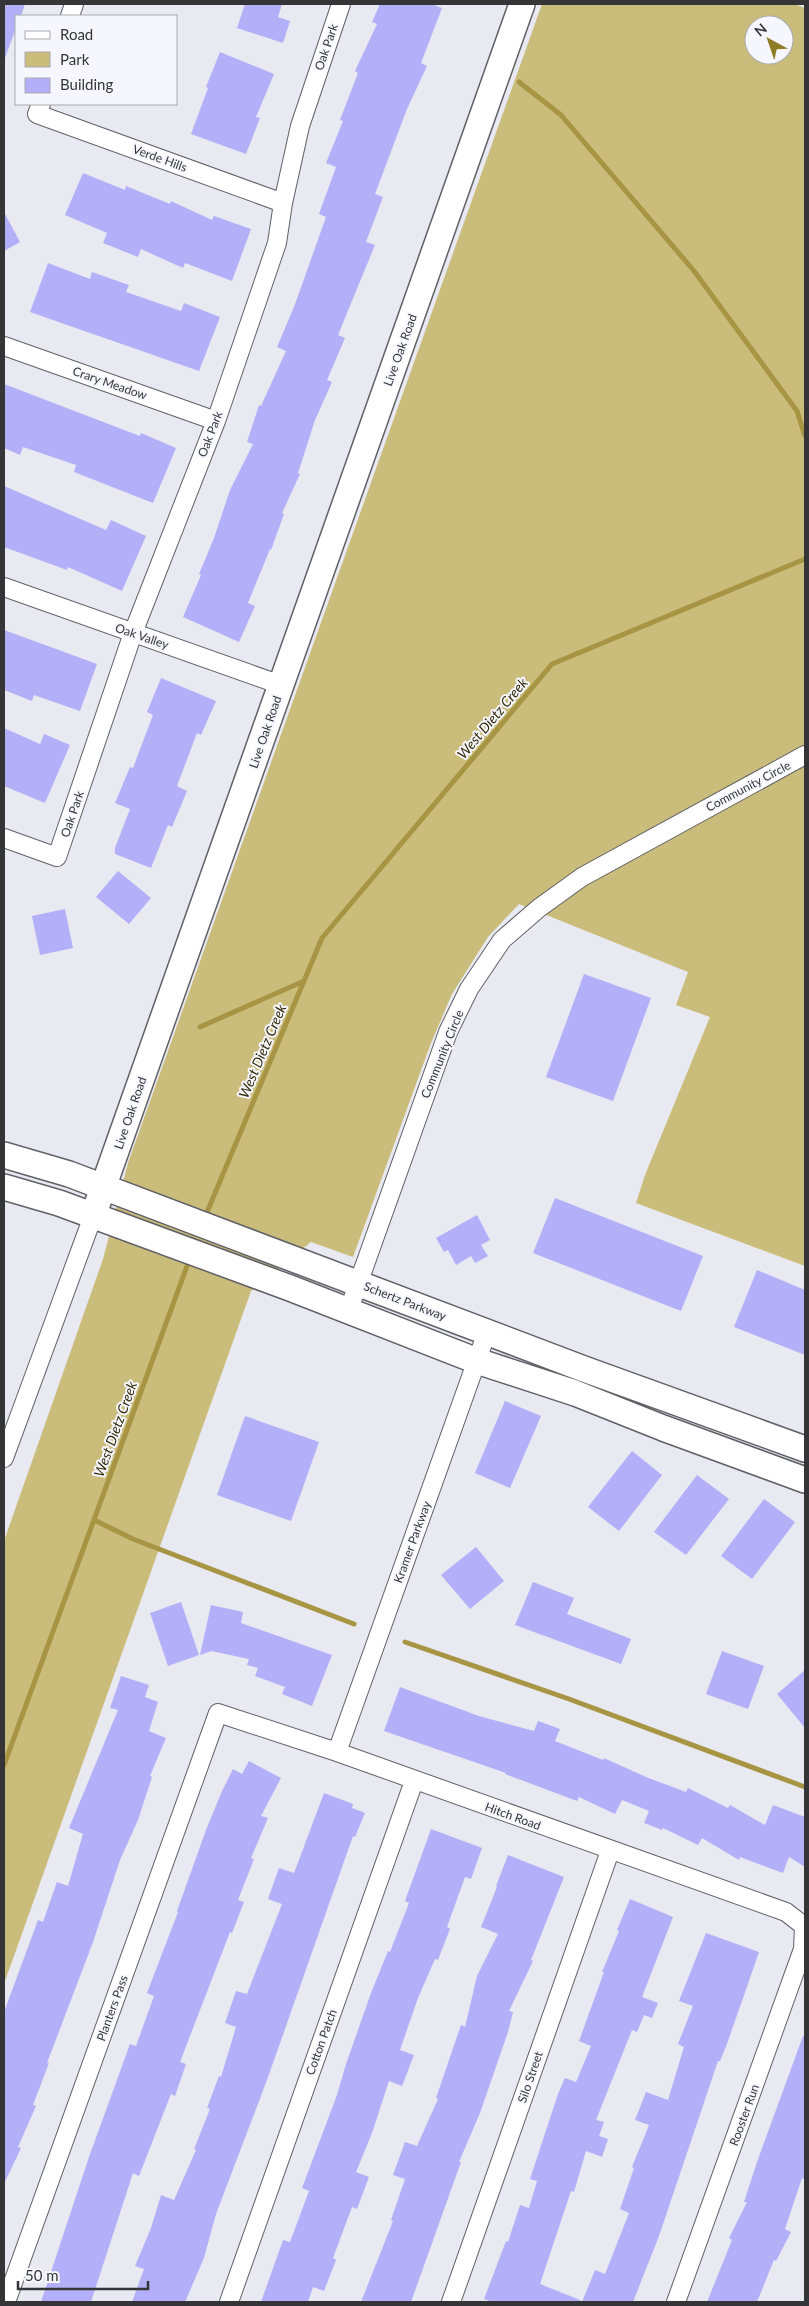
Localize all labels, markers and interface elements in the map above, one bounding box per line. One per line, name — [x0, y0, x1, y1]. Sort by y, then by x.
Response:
legend — [15, 15, 178, 105]
north arrow — [744, 15, 794, 65]
text: N — [751, 20, 770, 40]
street label: Oak Park — [311, 21, 341, 72]
text: Road — [60, 25, 93, 43]
text: Park — [60, 50, 90, 68]
text: Building — [60, 75, 113, 93]
street label: Verde Hills — [131, 141, 189, 175]
street label: Live Oak Road — [380, 312, 420, 388]
street label: Crary Meadow — [71, 363, 150, 403]
street label: Oak Park — [194, 408, 226, 459]
street label: Oak Valley — [113, 620, 171, 652]
water label: West Dietz Creek — [453, 674, 531, 762]
street label: Live Oak Road — [246, 694, 284, 770]
street label: Community Circle — [703, 757, 793, 815]
street label: Oak Park — [57, 788, 87, 839]
water label: West Dietz Creek — [235, 1001, 290, 1100]
street label: Community Circle — [417, 1008, 467, 1100]
street label: Live Oak Road — [111, 1075, 149, 1151]
street label: Schertz Parkway — [362, 1278, 449, 1324]
water label: West Dietz Creek — [90, 1379, 140, 1479]
street label: Kramer Parkway — [390, 1498, 434, 1585]
street label: Hitch Road — [483, 1799, 543, 1833]
street label: Planters Pass — [93, 1973, 131, 2043]
street label: Cotton Patch — [302, 2007, 340, 2077]
street label: Silo Street — [514, 2049, 546, 2105]
street label: Rooster Run — [726, 2082, 762, 2148]
scale bar — [18, 2258, 148, 2290]
text: 50 m — [25, 2266, 59, 2284]

